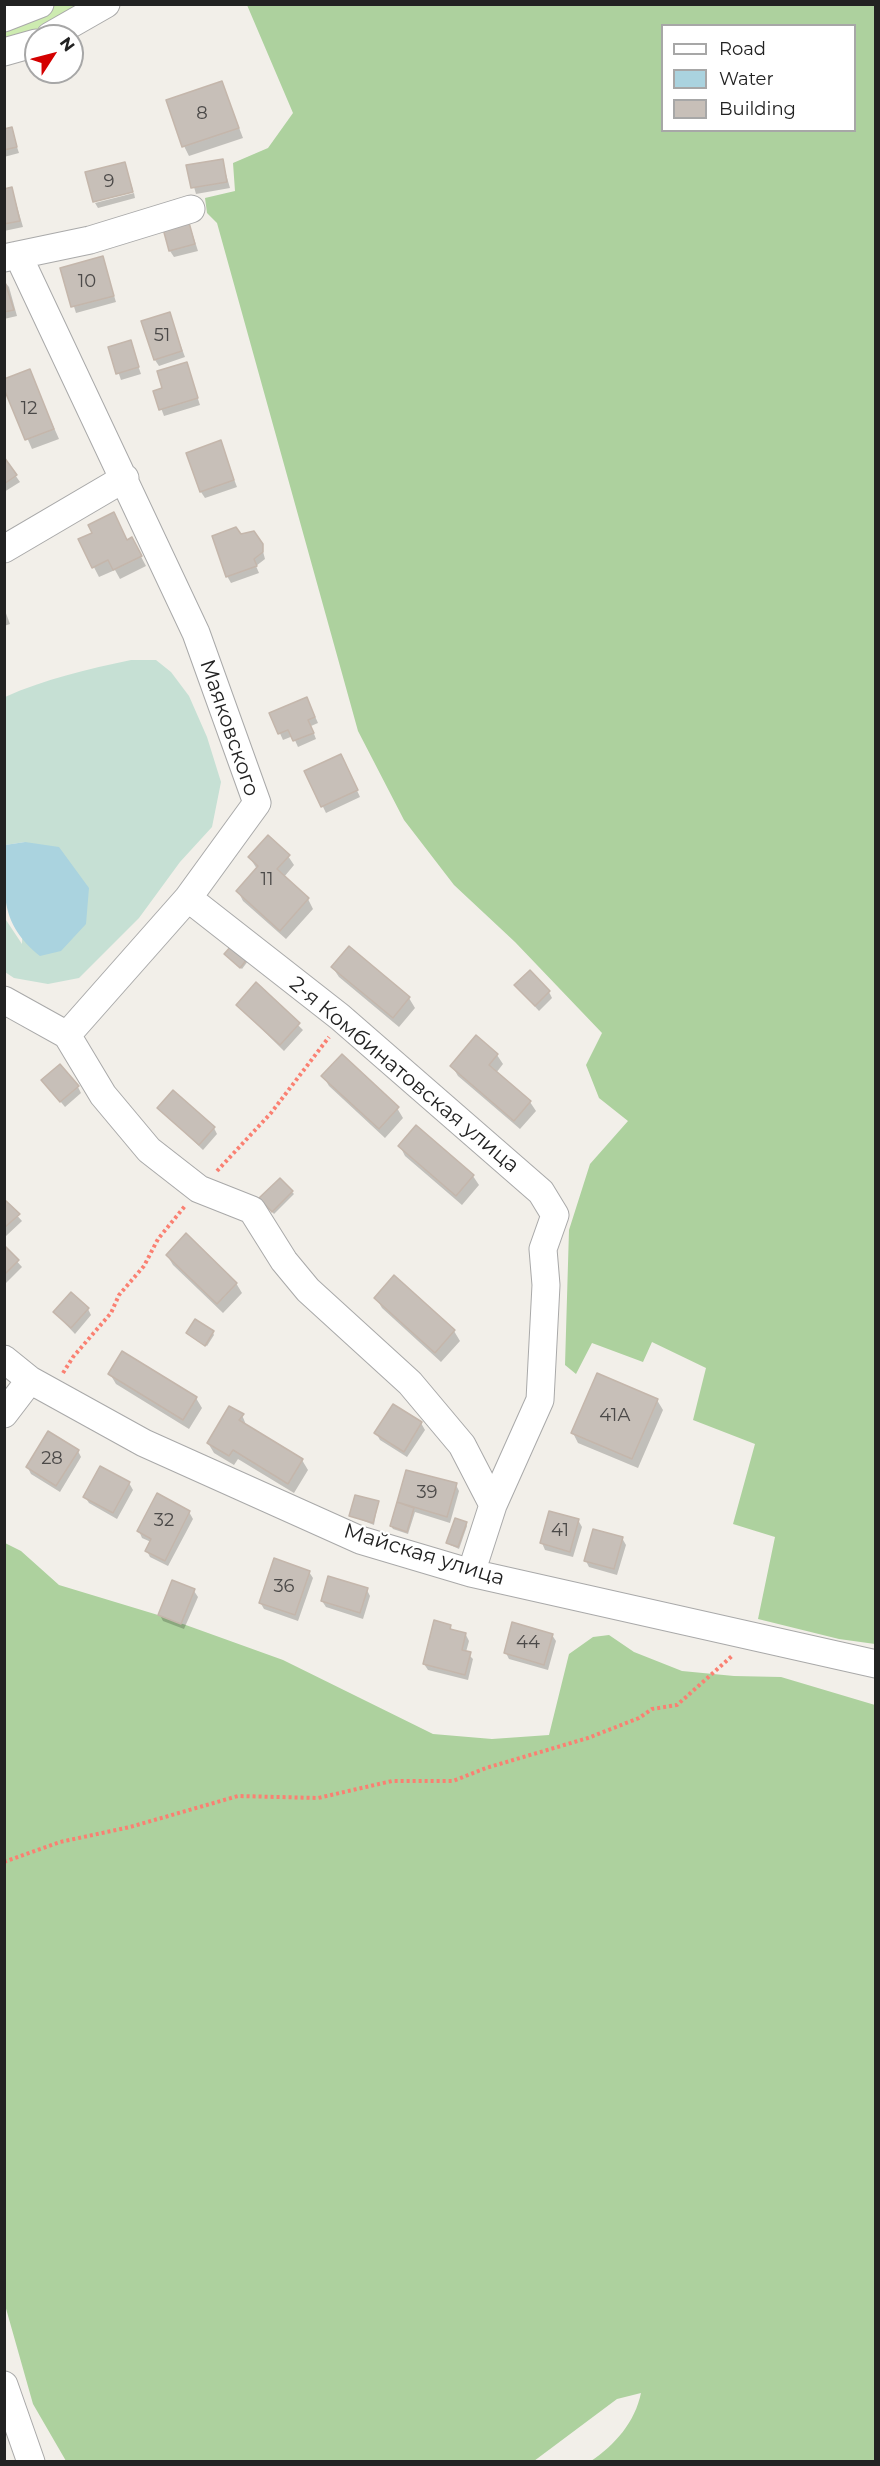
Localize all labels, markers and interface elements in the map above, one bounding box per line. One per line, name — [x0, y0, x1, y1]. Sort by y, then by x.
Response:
north arrow — [24, 24, 84, 84]
legend — [661, 24, 856, 132]
text: N — [56, 33, 79, 55]
text: Road — [719, 38, 766, 60]
text: Water — [719, 68, 774, 90]
text: Building — [719, 98, 796, 120]
house number: 8 — [196, 103, 208, 125]
house number: 9 — [104, 171, 114, 193]
house number: 10 — [78, 271, 96, 293]
house number: 51 — [154, 325, 170, 347]
house number: 12 — [21, 398, 37, 420]
street label: Маяковского — [194, 656, 264, 800]
house number: 11 — [261, 869, 273, 891]
street label: 2-я Комбинатовская улица — [284, 972, 524, 1178]
house number: 41А — [599, 1405, 631, 1427]
house number: 28 — [41, 1448, 63, 1470]
house number: 39 — [416, 1482, 438, 1504]
house number: 32 — [154, 1510, 174, 1532]
street label: Майская улица — [341, 1519, 507, 1591]
house number: 41 — [551, 1520, 569, 1542]
house number: 36 — [273, 1576, 295, 1598]
house number: 44 — [516, 1632, 540, 1654]

